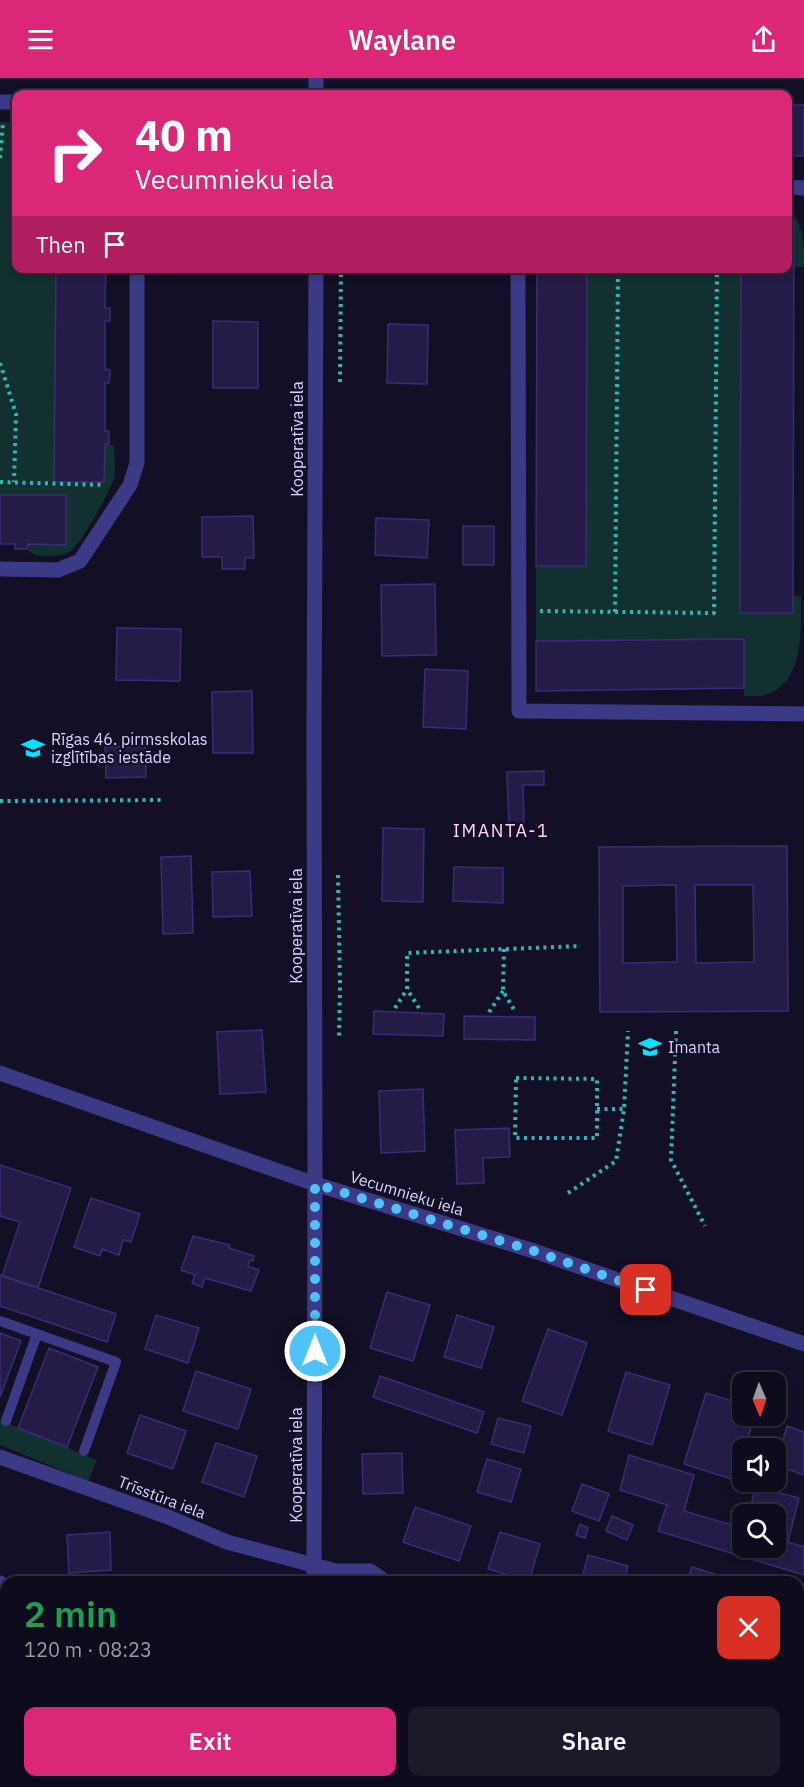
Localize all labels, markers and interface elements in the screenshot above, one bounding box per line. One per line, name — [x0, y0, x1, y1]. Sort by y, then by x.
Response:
text: Waylane — [348, 22, 456, 57]
icon: menu — [24, 23, 57, 56]
icon: share — [747, 23, 780, 56]
text: 40 m — [135, 108, 233, 163]
icon: right — [36, 114, 114, 192]
text: Vecumnieku iela — [135, 161, 334, 196]
icon: arrive — [98, 228, 131, 261]
text: Then — [36, 230, 86, 259]
street label: Kooperatīva iela — [287, 381, 307, 497]
place label: Rīgas 46. pirmsskolas izglītības iestāde — [51, 729, 208, 767]
school or university icon: Rīgas 46. pirmsskolas izglītības iestāde — [20, 735, 46, 761]
district label: IMANTA-1 — [453, 819, 549, 842]
street label: Kooperatīva iela — [286, 868, 306, 984]
school or university icon: Imanta — [637, 1034, 663, 1060]
place label: Imanta — [668, 1037, 721, 1057]
street label: Vecumnieku iela — [348, 1166, 467, 1220]
pin — [620, 1264, 671, 1315]
icon: arrive — [629, 1273, 662, 1306]
position arrow — [283, 1319, 347, 1383]
north arrow — [732, 1372, 786, 1426]
map controls — [732, 1372, 786, 1558]
street label: Kooperatīva iela — [286, 1407, 306, 1523]
button: sound — [732, 1438, 786, 1492]
street label: Trīsstūra iela — [115, 1471, 209, 1523]
button: search — [732, 1504, 786, 1558]
text: 2 min — [24, 1590, 117, 1637]
button: close — [717, 1596, 780, 1659]
text: 120 m · 08:23 — [24, 1636, 152, 1663]
button: Exit — [24, 1707, 396, 1776]
button: Share — [408, 1707, 780, 1776]

